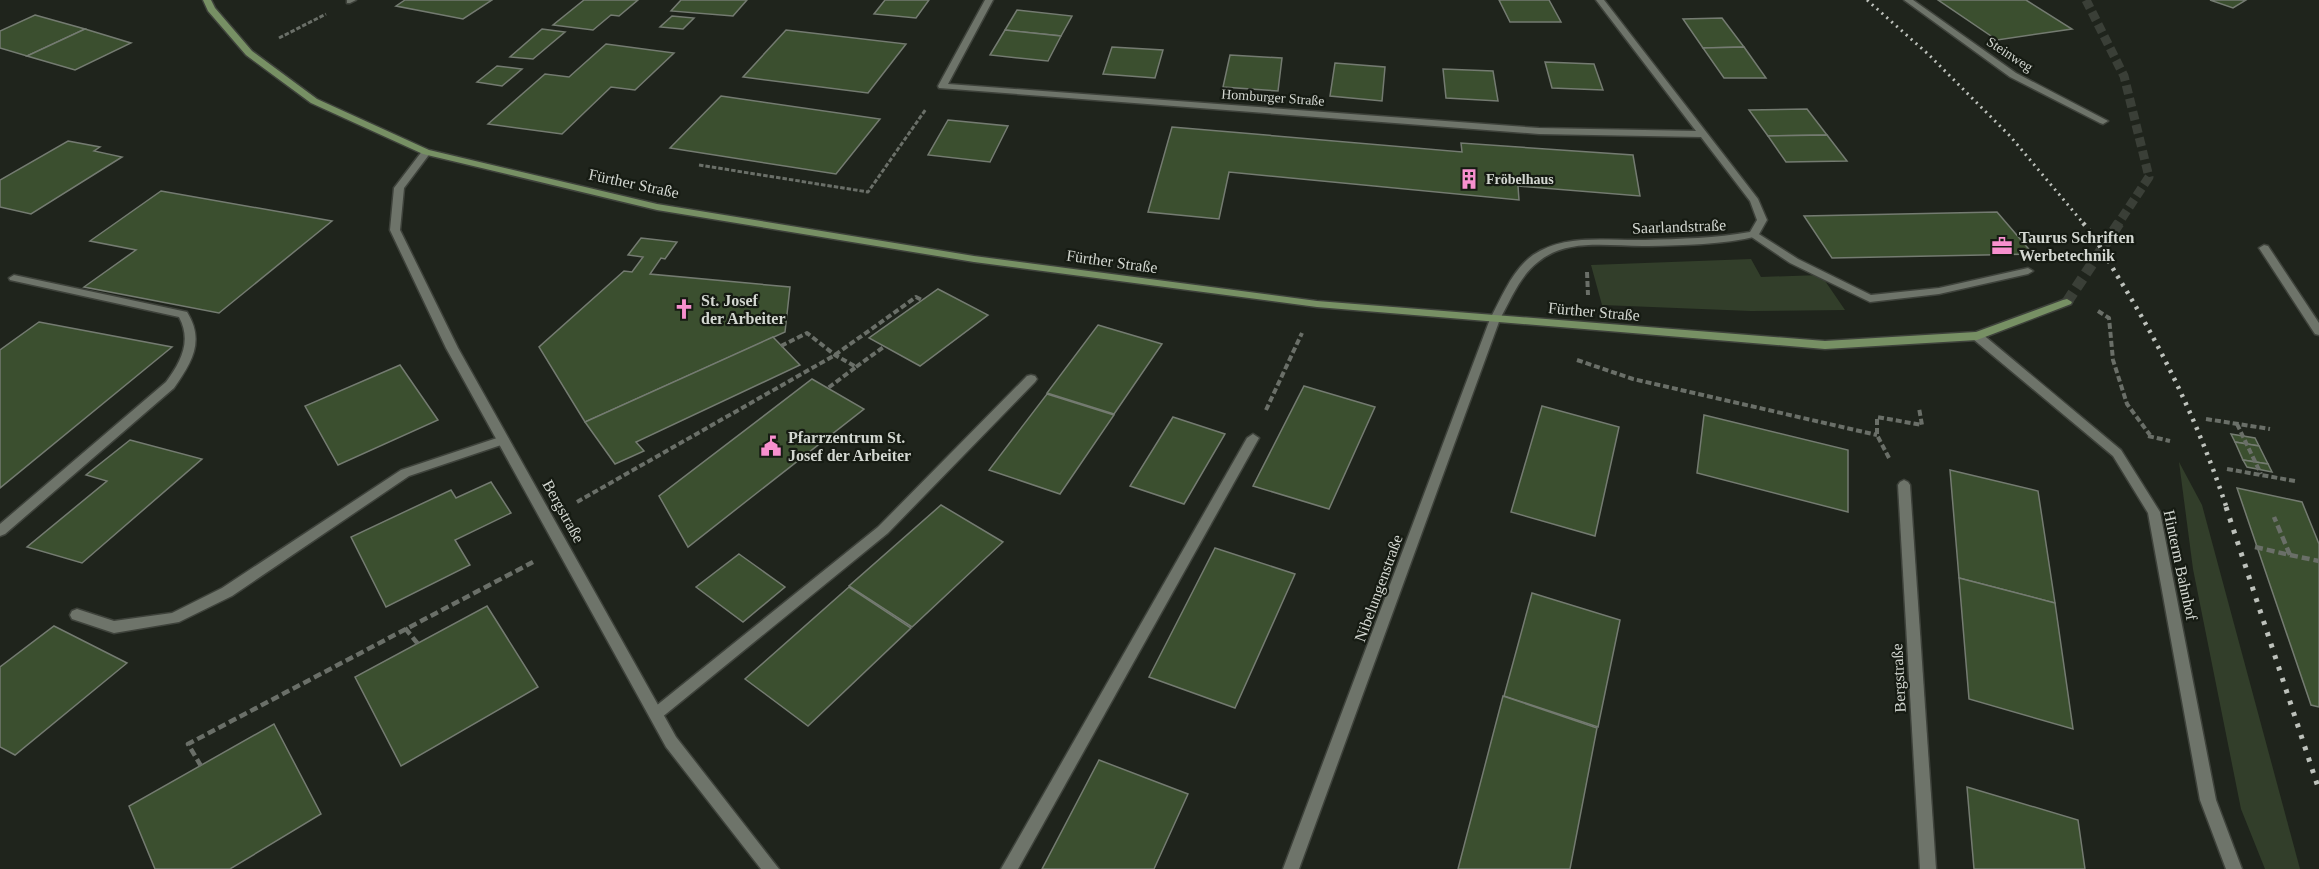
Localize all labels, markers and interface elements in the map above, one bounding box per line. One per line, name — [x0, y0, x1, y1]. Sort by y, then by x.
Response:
street label: Steinweg — [1984, 34, 2036, 75]
street label: Homburger Straße — [1221, 86, 1325, 109]
street label: Fürther Straße — [587, 166, 681, 201]
building icon: Fröbelhaus — [1457, 167, 1481, 191]
place label: Fröbelhaus — [1486, 172, 1554, 187]
street label: Saarlandstraße — [1632, 216, 1726, 237]
place label: Taurus Schriften Werbetechnik — [2019, 229, 2135, 264]
office icon: Taurus Schriften Werbetechnik — [1990, 234, 2014, 258]
street label: Fürther Straße — [1065, 247, 1159, 276]
place label: St. Josef der Arbeiter — [701, 292, 786, 327]
church icon: St. Josef der Arbeiter — [672, 297, 696, 321]
street label: Fürther Straße — [1547, 299, 1641, 324]
place label: Pfarrzentrum St. Josef der Arbeiter — [788, 429, 911, 464]
public building icon: Pfarrzentrum St. Josef der Arbeiter — [759, 434, 783, 458]
street label: Bergstraße — [539, 477, 588, 546]
street label: Hinterm Bahnhof — [2161, 508, 2201, 623]
street label: Nibelungenstraße — [1351, 532, 1407, 644]
street label: Bergstraße — [1888, 643, 1910, 713]

